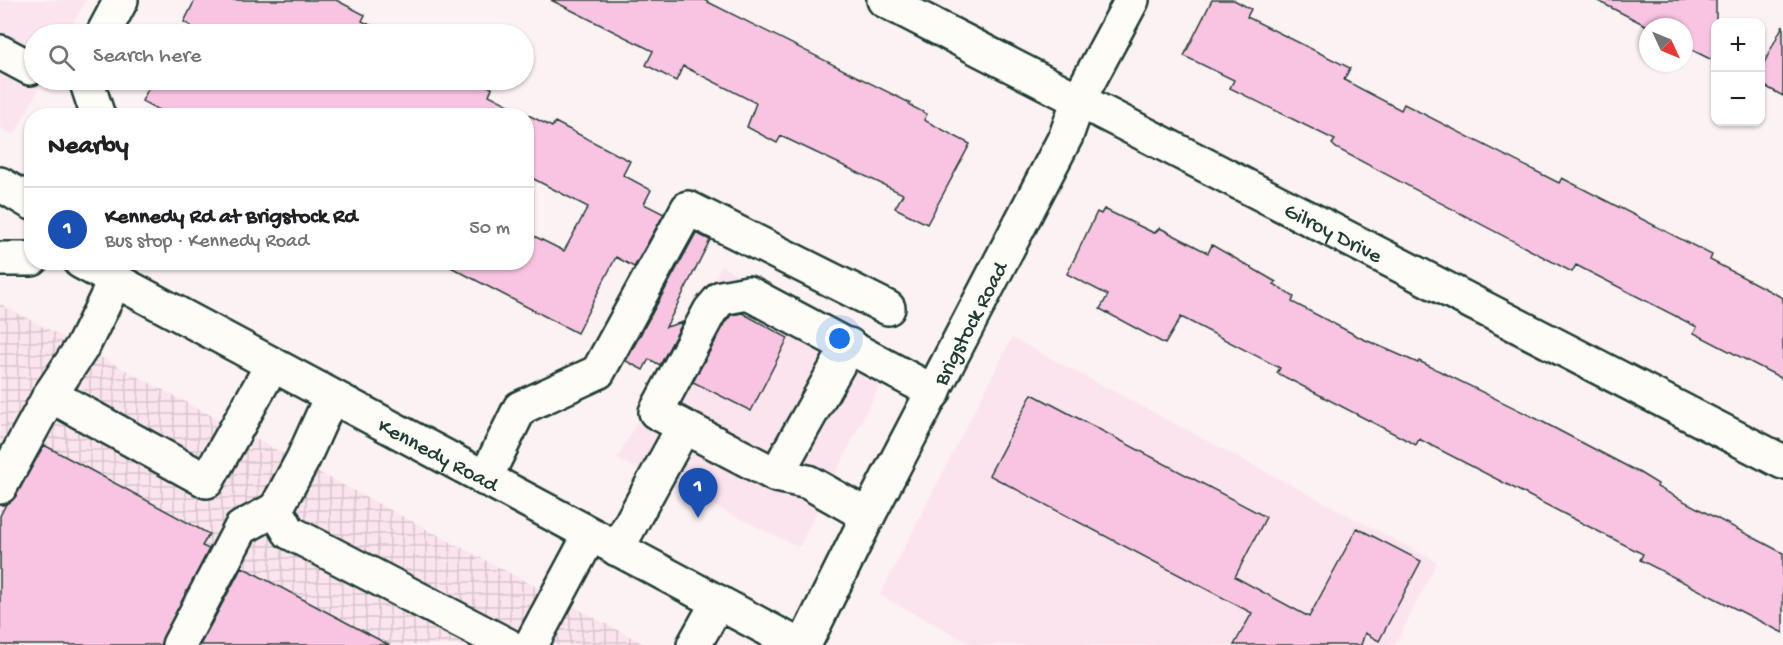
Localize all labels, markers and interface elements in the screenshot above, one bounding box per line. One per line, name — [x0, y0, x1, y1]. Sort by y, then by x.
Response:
north arrow — [1639, 18, 1693, 72]
map controls — [1711, 18, 1765, 126]
button: + — [1711, 18, 1765, 72]
search box — [24, 24, 534, 90]
icon: search — [45, 41, 78, 74]
text: Search here — [93, 44, 201, 70]
button: − — [1711, 72, 1765, 126]
text: Nearby — [48, 132, 129, 163]
street label: Gilroy Drive — [1279, 199, 1386, 271]
text: Kennedy Rd at Brigstock Rd — [105, 205, 357, 231]
text: 1 — [63, 218, 72, 241]
text: 50 m — [469, 218, 510, 241]
text: Bus stop · Kennedy Road — [105, 231, 309, 254]
street label: Brigstock Road — [929, 257, 1016, 391]
your location — [825, 324, 854, 353]
street label: Kennedy Road — [373, 414, 504, 501]
pin: 1 — [678, 468, 718, 518]

